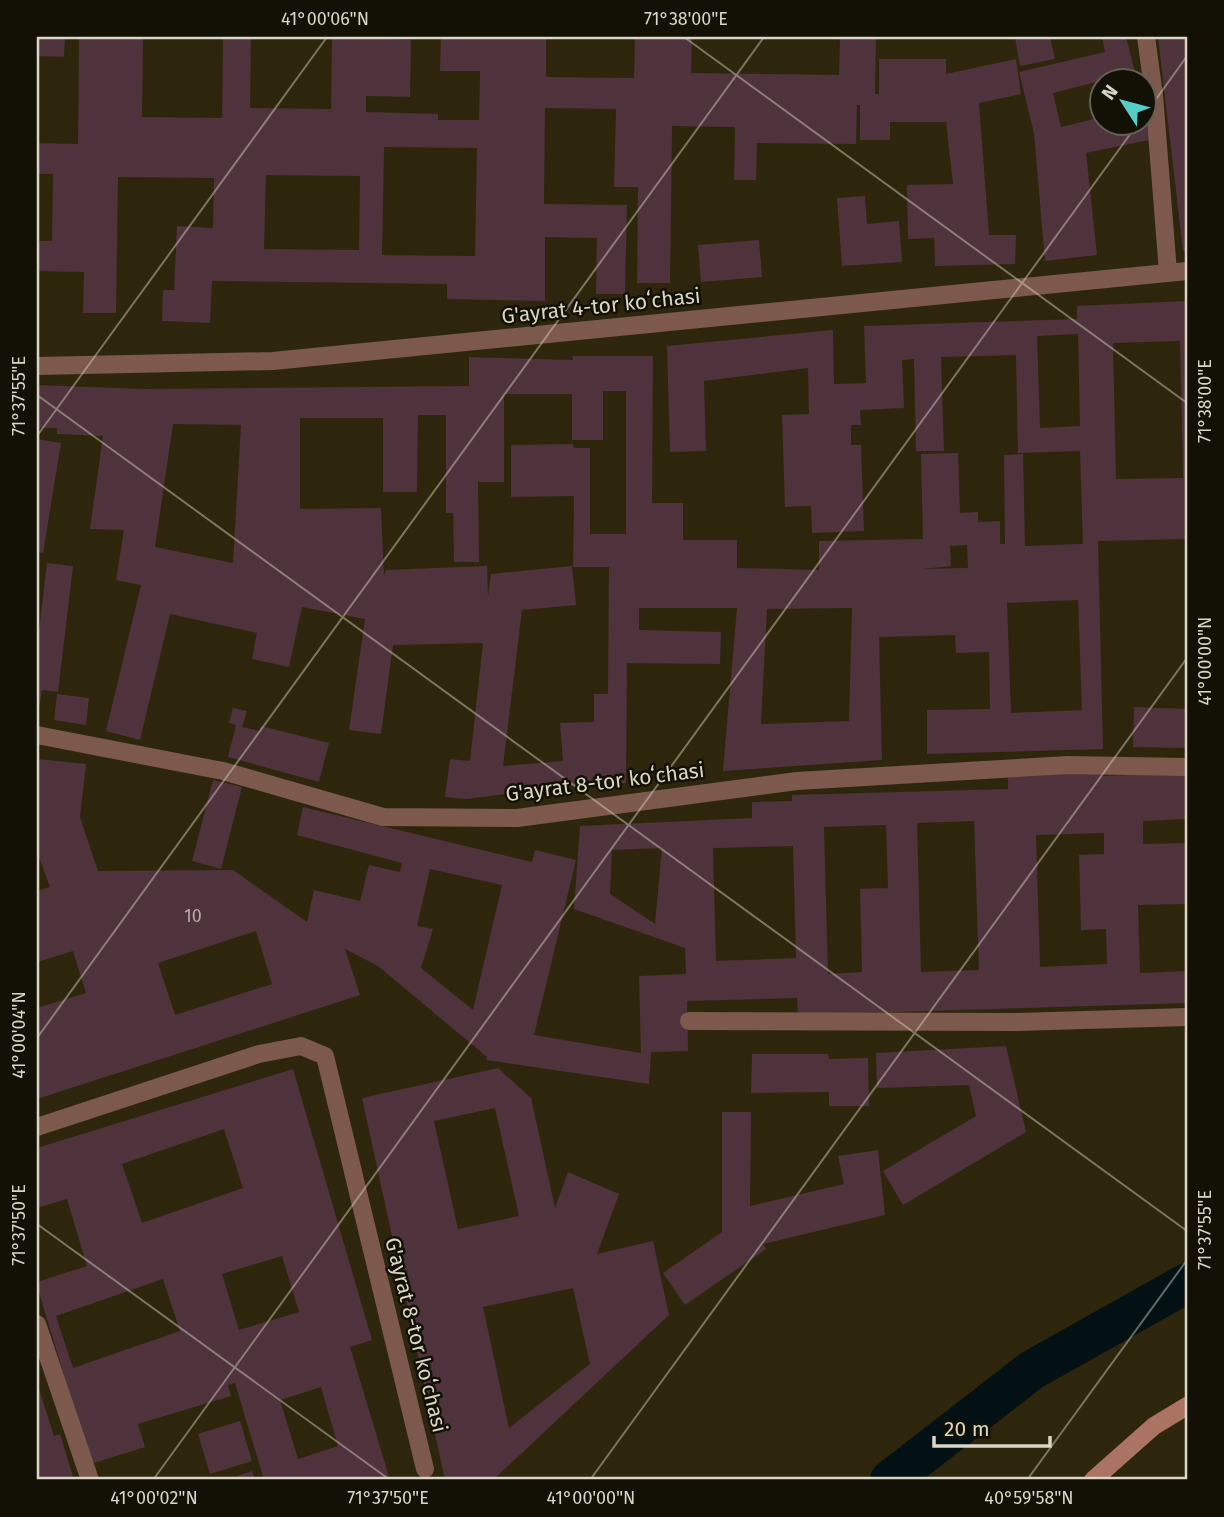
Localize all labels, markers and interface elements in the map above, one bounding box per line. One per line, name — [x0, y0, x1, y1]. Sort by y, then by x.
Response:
text: 41°00'06"N — [281, 8, 369, 30]
text: 71°38'00"E — [644, 8, 728, 30]
north arrow — [1088, 66, 1158, 136]
text: N — [1097, 80, 1123, 104]
street label: G'ayrat 4-tor koʻchasi — [500, 283, 702, 329]
text: 71°37'55"E — [8, 356, 30, 436]
text: 71°38'00"E — [1194, 359, 1216, 443]
text: 41°00'00"N — [1194, 617, 1216, 705]
street label: G'ayrat 8-tor koʻchasi — [504, 757, 706, 807]
house number: 10 — [184, 905, 202, 927]
text: 41°00'04"N — [8, 991, 30, 1079]
text: 71°37'50"E — [8, 1184, 30, 1266]
text: 71°37'55"E — [1194, 1190, 1216, 1270]
street label: G'ayrat 8-tor koʻchasi — [379, 1235, 453, 1435]
scale bar — [934, 1405, 1049, 1449]
text: 20 m — [944, 1416, 990, 1442]
text: 41°00'02"N — [110, 1487, 198, 1509]
text: 71°37'50"E — [347, 1487, 429, 1509]
text: 41°00'00"N — [547, 1487, 635, 1509]
text: 40°59'58"N — [984, 1487, 1074, 1509]

